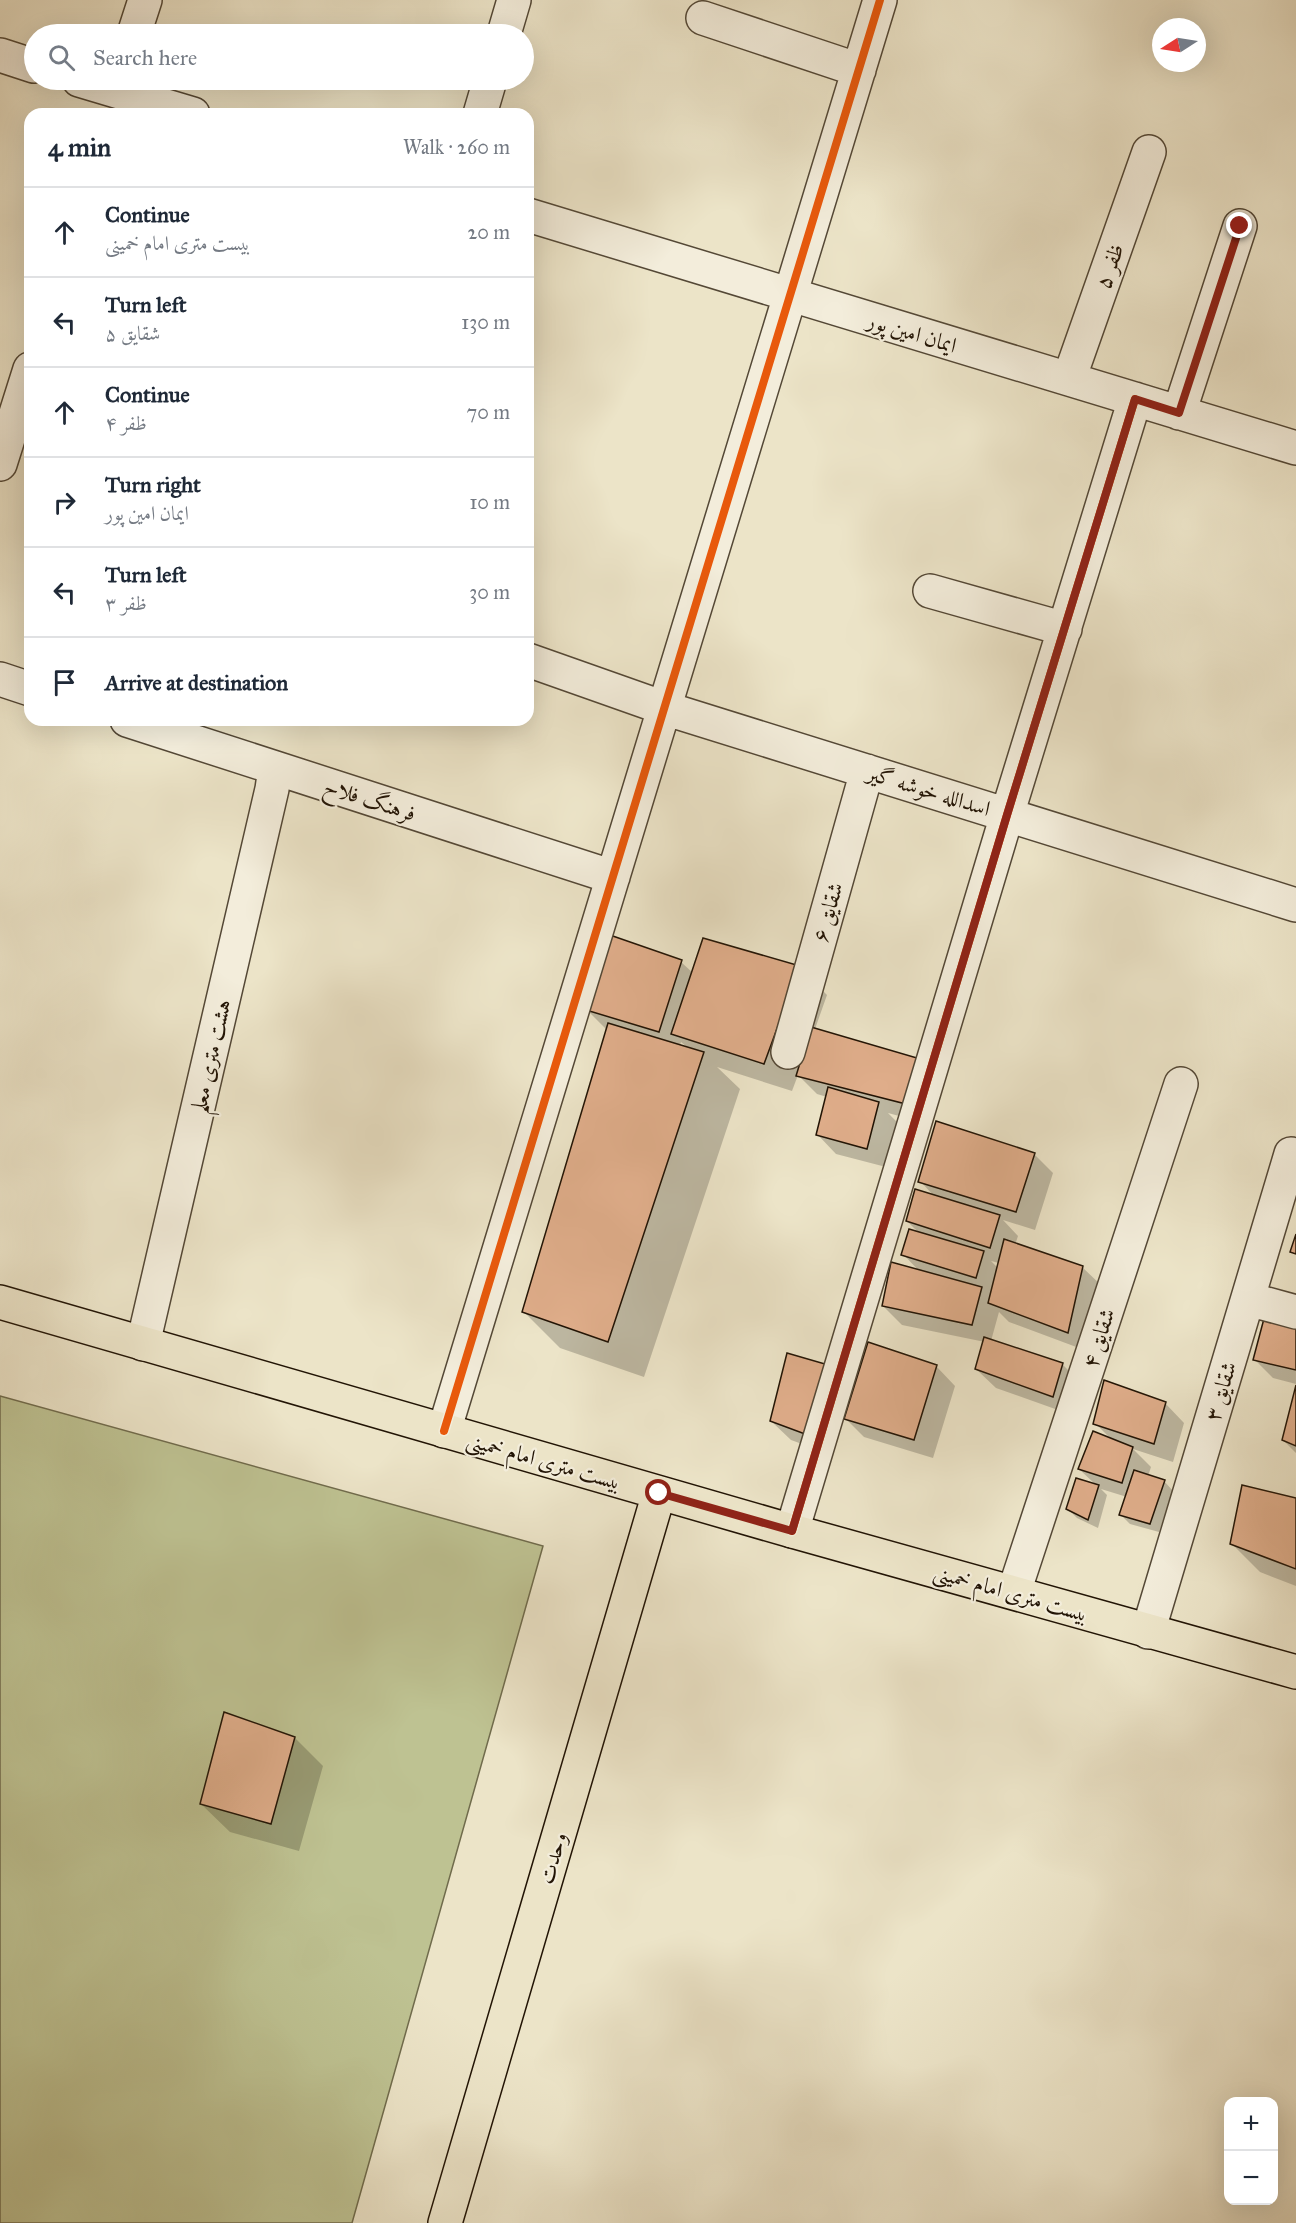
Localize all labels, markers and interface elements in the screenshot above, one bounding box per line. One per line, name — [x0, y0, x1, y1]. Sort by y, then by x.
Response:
north arrow — [1152, 18, 1206, 72]
search box — [24, 24, 534, 90]
icon: search — [45, 41, 78, 74]
text: Search here — [93, 44, 197, 71]
text: 4 min — [48, 131, 111, 163]
text: Walk · 260 m — [403, 135, 510, 159]
text: Continue — [105, 201, 190, 228]
route end — [1226, 212, 1252, 238]
icon: ahead — [48, 216, 81, 249]
text: 20 m — [467, 220, 510, 244]
text: بیست متری امام خمینی — [105, 231, 250, 255]
street label: ظفر ۵ — [1089, 240, 1131, 293]
text: Turn left — [105, 291, 187, 318]
icon: left — [48, 306, 81, 339]
street label: ایمان امین پور — [861, 306, 960, 362]
text: 130 m — [461, 310, 510, 334]
text: شقایق ۵ — [105, 321, 160, 345]
text: Continue — [105, 381, 190, 408]
icon: ahead — [48, 396, 81, 429]
text: 70 m — [467, 400, 510, 424]
text: ظفر ۴ — [105, 411, 147, 435]
text: Turn right — [105, 471, 201, 498]
icon: right — [48, 486, 81, 519]
text: 10 m — [469, 490, 510, 514]
text: ایمان امین پور — [105, 501, 189, 525]
text: Turn left — [105, 561, 187, 588]
icon: left — [48, 576, 81, 609]
text: 30 m — [469, 580, 510, 604]
text: ظفر ۳ — [105, 591, 147, 615]
icon: arrive — [48, 666, 81, 699]
text: Arrive at destination — [105, 669, 288, 696]
street label: اسدالله خوشه گیر — [862, 758, 994, 822]
street label: فرهنگ فلاح — [319, 772, 419, 833]
street label: شقایق ۶ — [806, 879, 849, 945]
street label: هشت متری معلم — [184, 997, 245, 1118]
street label: شقایق ۴ — [1076, 1305, 1121, 1371]
street label: شقایق ۳ — [1199, 1358, 1242, 1424]
street label: بیست متری امام خمینی — [462, 1425, 624, 1501]
route start — [645, 1479, 671, 1505]
street label: بیست متری امام خمینی — [929, 1557, 1091, 1633]
street label: وحدت — [532, 1829, 573, 1887]
map controls — [1224, 2097, 1278, 2205]
button: + — [1224, 2097, 1278, 2151]
button: − — [1224, 2151, 1278, 2205]

